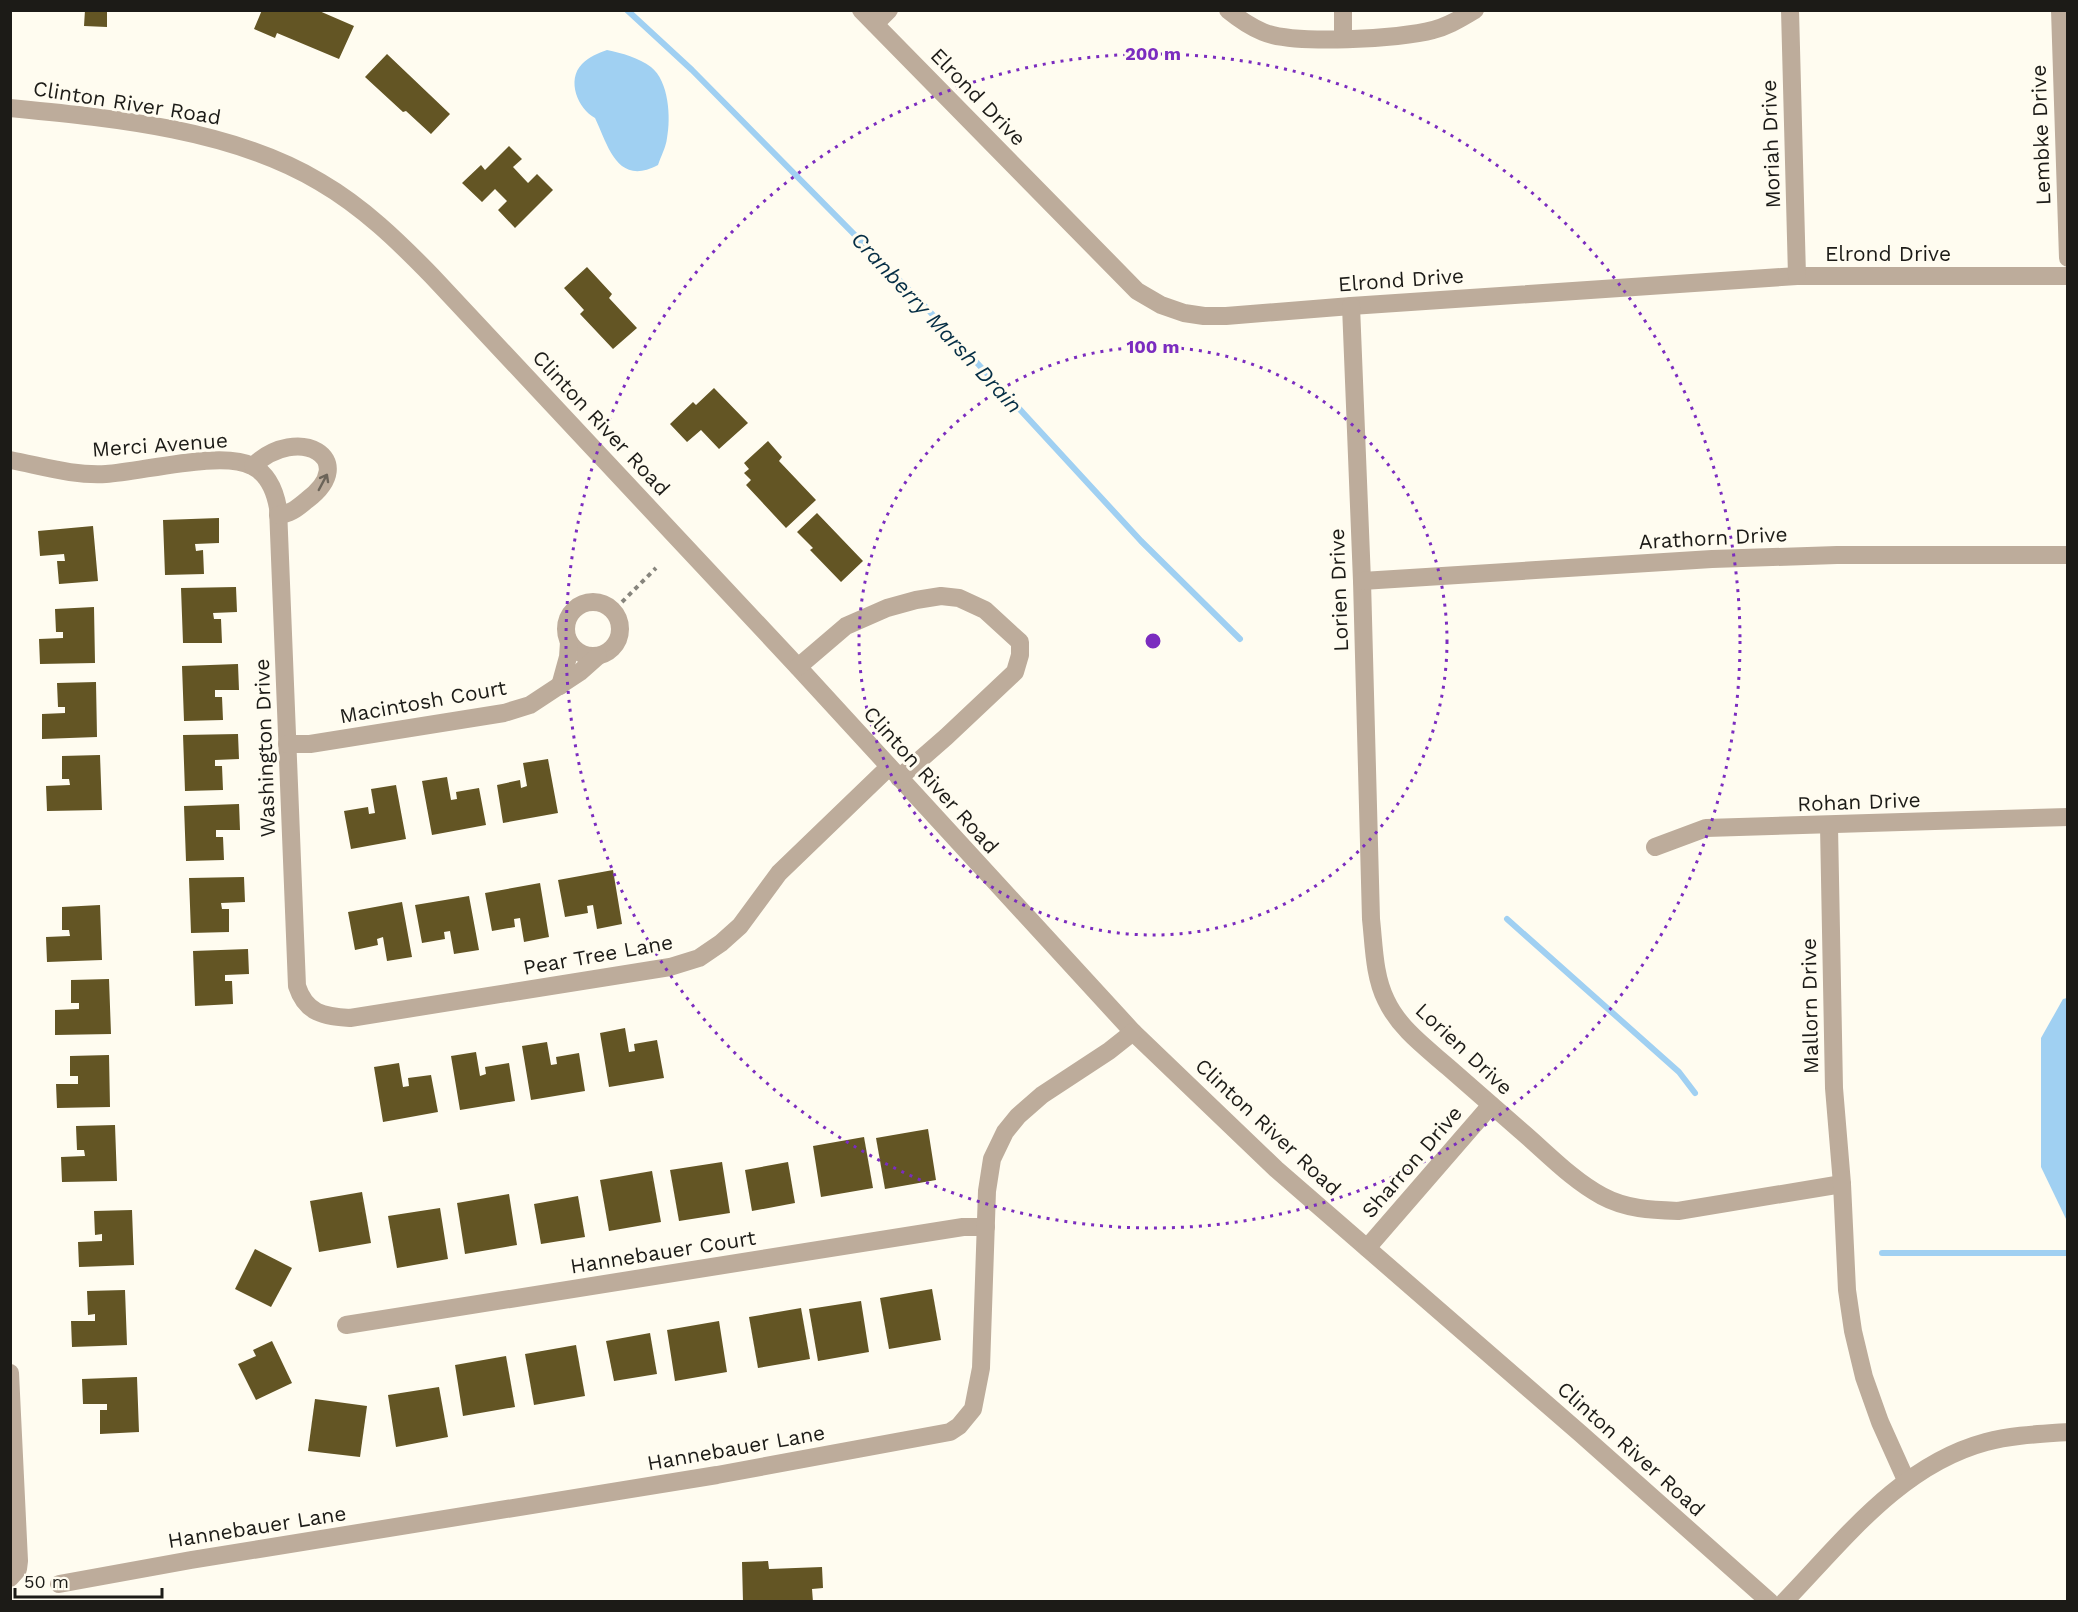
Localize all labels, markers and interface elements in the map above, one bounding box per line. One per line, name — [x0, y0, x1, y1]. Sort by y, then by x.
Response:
street label: Elrond Drive — [926, 43, 1031, 151]
text: 200 m — [1125, 43, 1181, 64]
street label: Lembke Drive — [2026, 64, 2055, 206]
street label: Clinton River Road — [31, 75, 223, 130]
street label: Moriah Drive — [1756, 79, 1785, 209]
water label: Cranberry Marsh Drain — [846, 227, 1027, 418]
street label: Elrond Drive — [1825, 241, 1951, 266]
street label: Elrond Drive — [1337, 263, 1465, 296]
text: 100 m — [1126, 336, 1180, 357]
street label: Clinton River Road — [527, 345, 675, 501]
street label: Merci Avenue — [91, 427, 229, 462]
one-way arrow — [317, 474, 329, 491]
street label: Arathorn Drive — [1638, 521, 1788, 554]
street label: Lorien Drive — [1324, 528, 1353, 652]
centre of rings — [1143, 631, 1163, 651]
street label: Washington Drive — [249, 658, 280, 838]
street label: Macintosh Court — [337, 674, 509, 729]
street label: Clinton River Road — [859, 701, 1004, 859]
street label: Rohan Drive — [1797, 787, 1921, 816]
street label: Pear Tree Lane — [521, 929, 675, 980]
street label: Mallorn Drive — [1796, 938, 1823, 1074]
street label: Lorien Drive — [1411, 997, 1518, 1100]
street label: Clinton River Road — [1190, 1053, 1346, 1201]
street label: Sharron Drive — [1356, 1101, 1467, 1223]
street label: Hannebauer Court — [568, 1224, 758, 1279]
street label: Clinton River Road — [1552, 1376, 1710, 1521]
street label: Hannebauer Lane — [645, 1420, 827, 1475]
street label: Hannebauer Lane — [166, 1500, 348, 1553]
scale bar — [15, 1561, 162, 1599]
text: 50 m — [24, 1571, 69, 1592]

